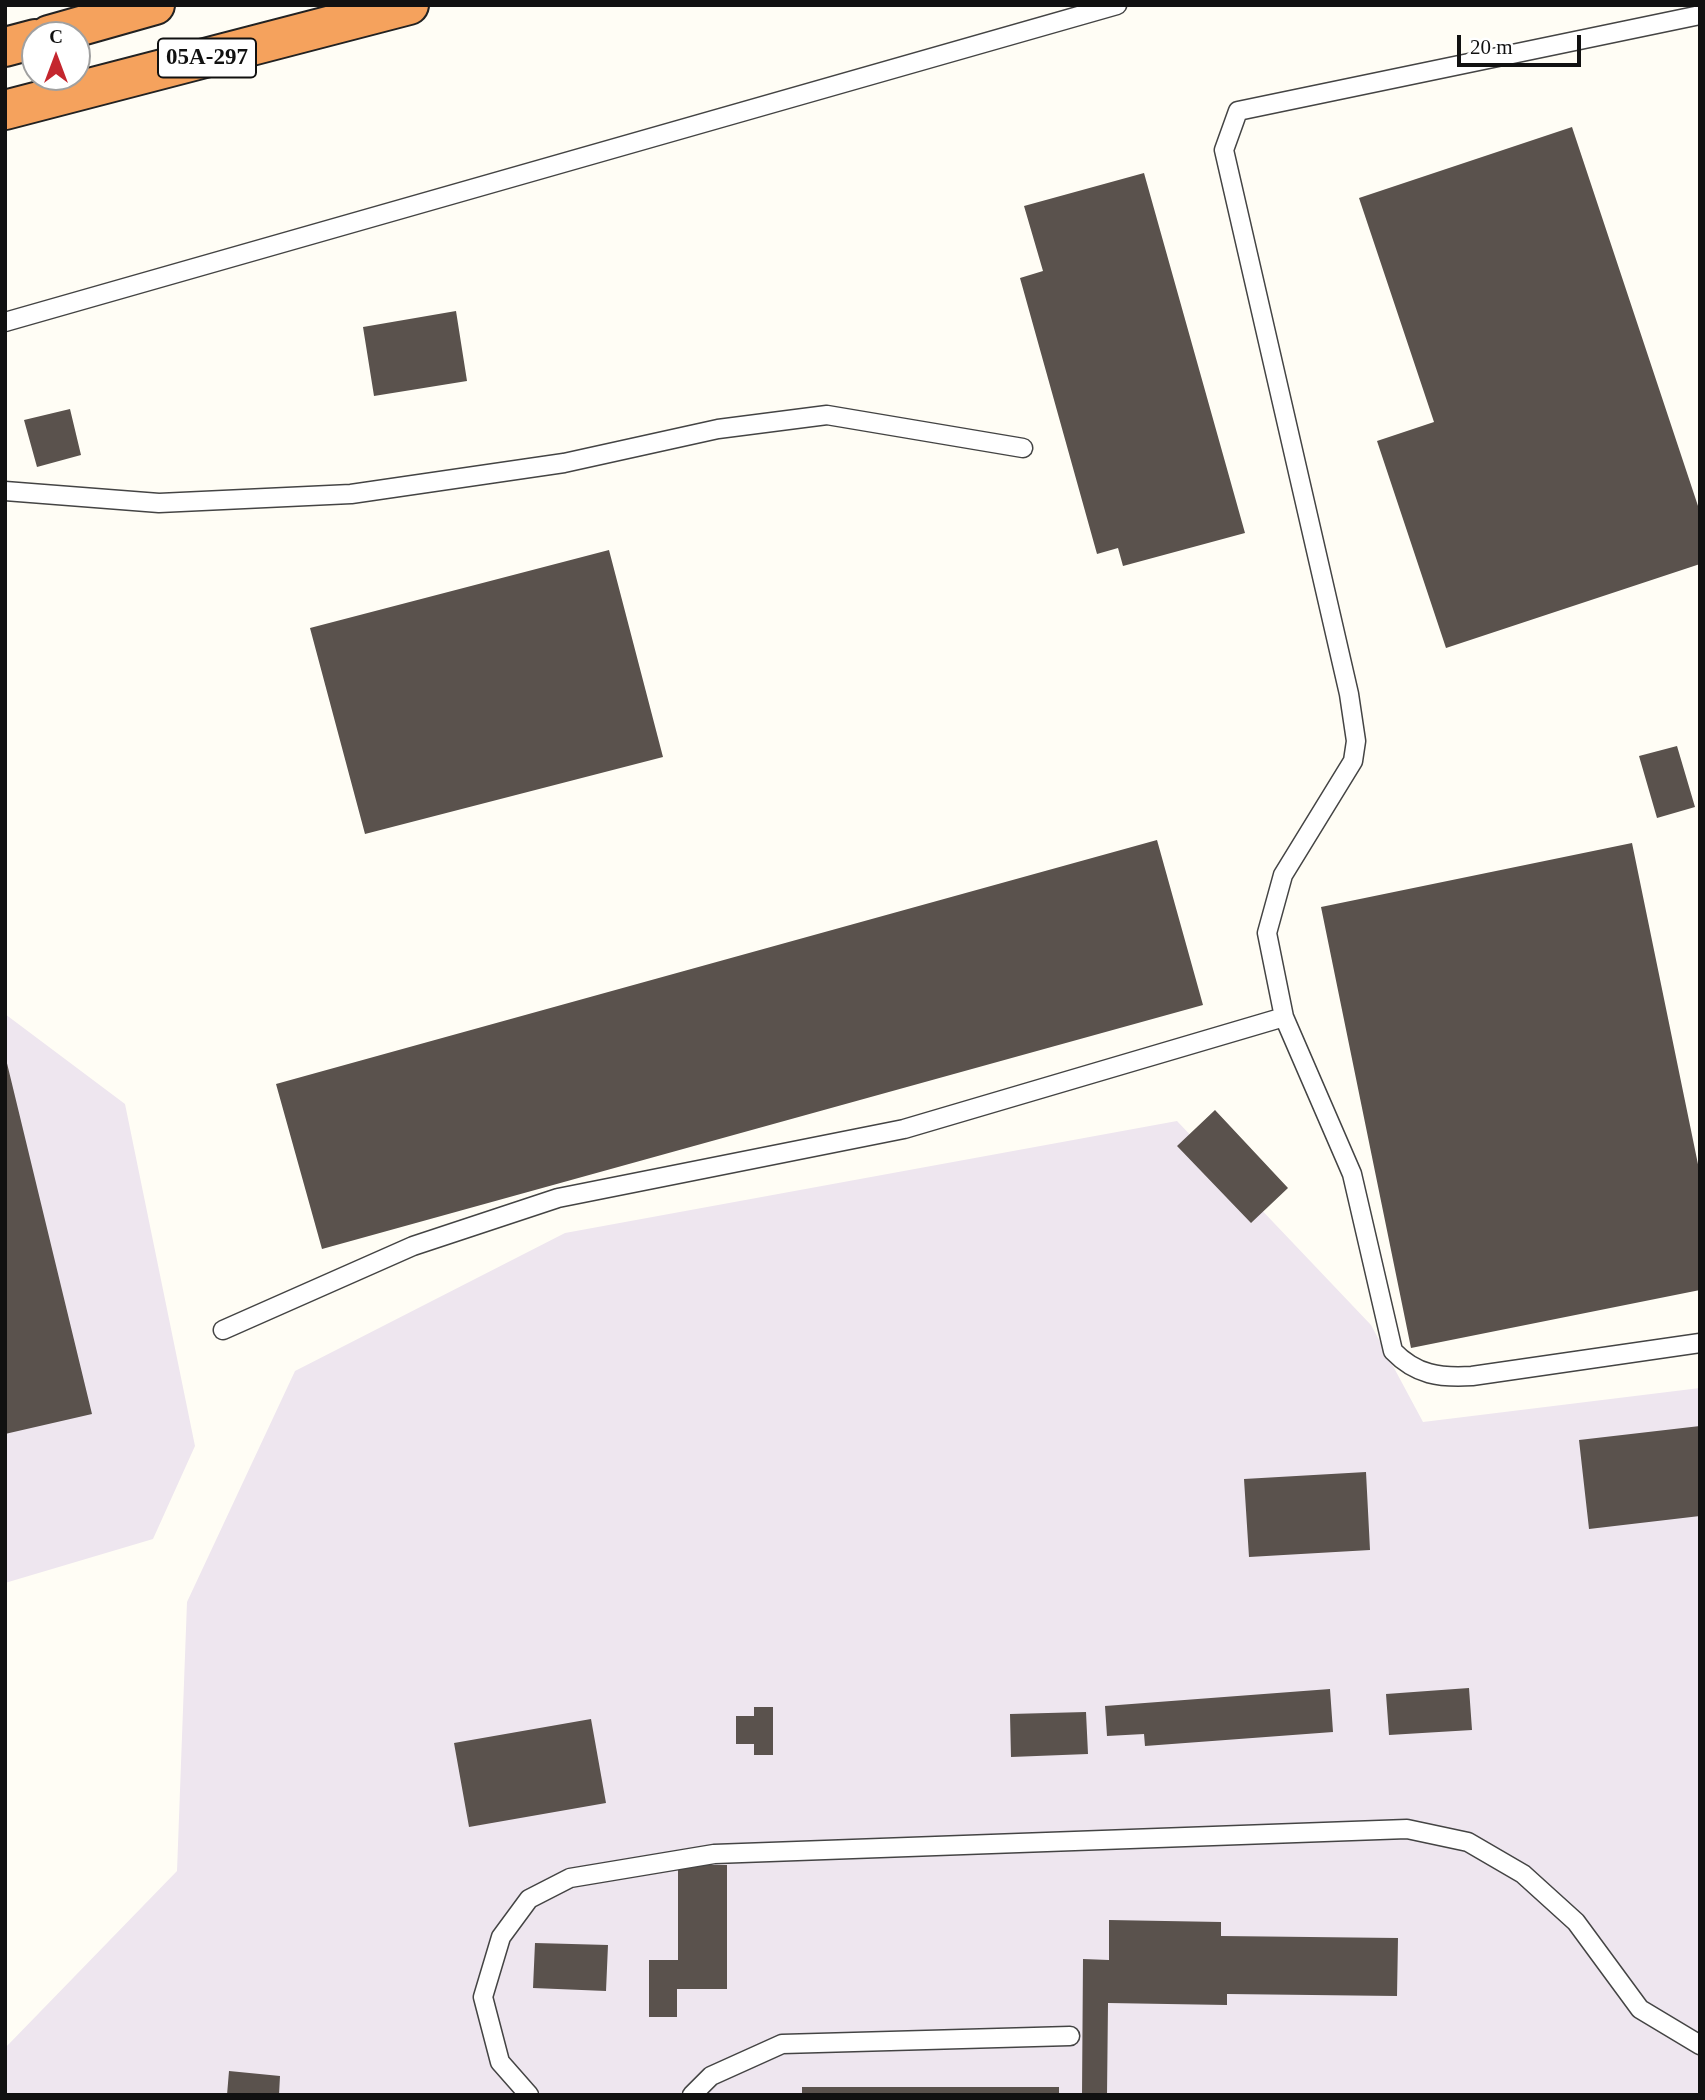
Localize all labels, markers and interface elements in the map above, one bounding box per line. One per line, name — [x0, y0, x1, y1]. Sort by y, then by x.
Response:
north arrow — [21, 21, 91, 91]
scale bar — [1460, 21, 1584, 65]
text: С — [49, 26, 63, 47]
text: 20 m — [1470, 35, 1513, 59]
road number: 05А-297 — [158, 39, 256, 78]

